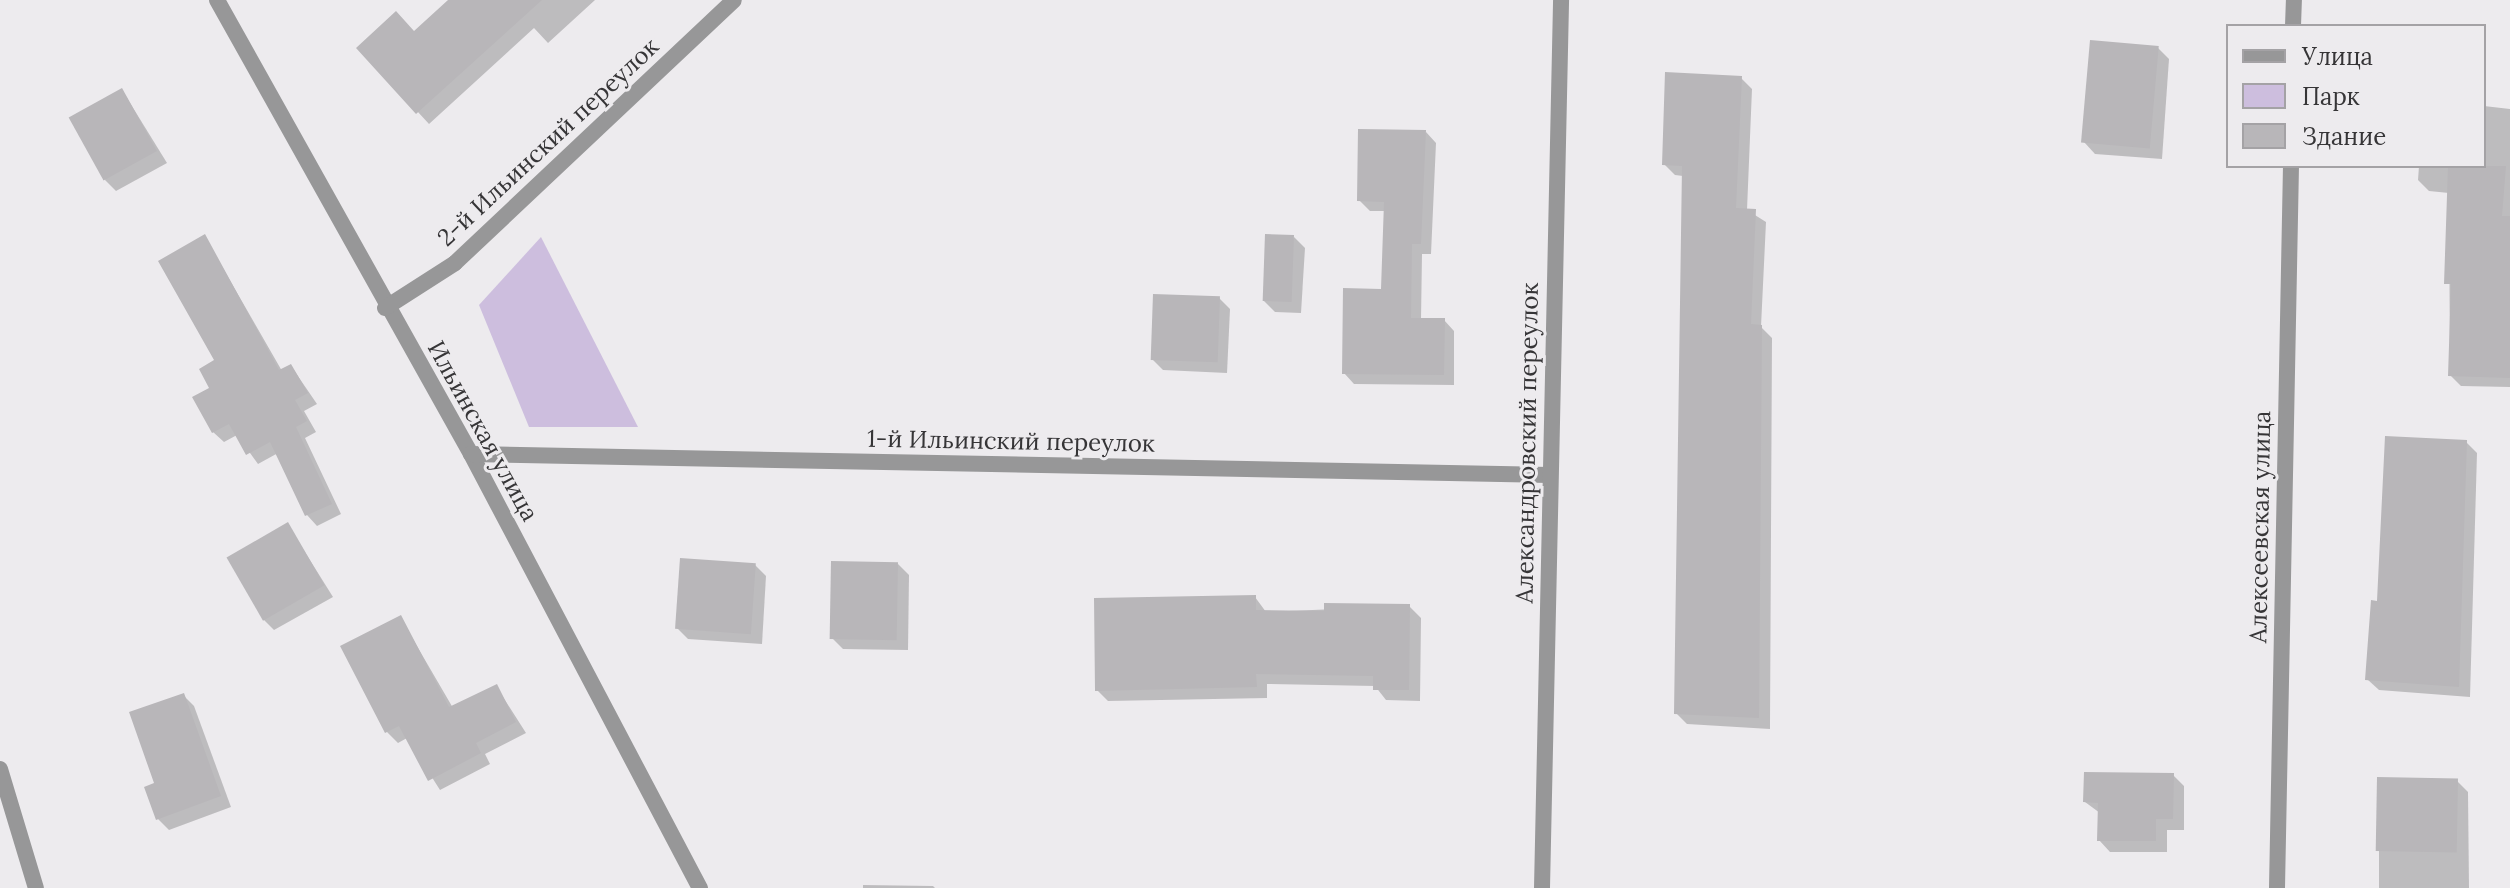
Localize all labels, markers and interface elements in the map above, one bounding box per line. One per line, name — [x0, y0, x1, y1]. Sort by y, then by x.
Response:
legend — [2226, 24, 2486, 168]
street label: 2-й Ильинский переулок — [432, 32, 664, 252]
text: Улица — [2302, 41, 2373, 72]
text: Парк — [2302, 81, 2360, 112]
text: Здание — [2302, 121, 2386, 152]
street label: Александровский переулок — [1510, 282, 1544, 604]
street label: Ильинская улица — [422, 336, 544, 526]
street label: Алексеевская улица — [2244, 411, 2276, 643]
street label: 1-й Ильинский переулок — [867, 424, 1155, 458]

